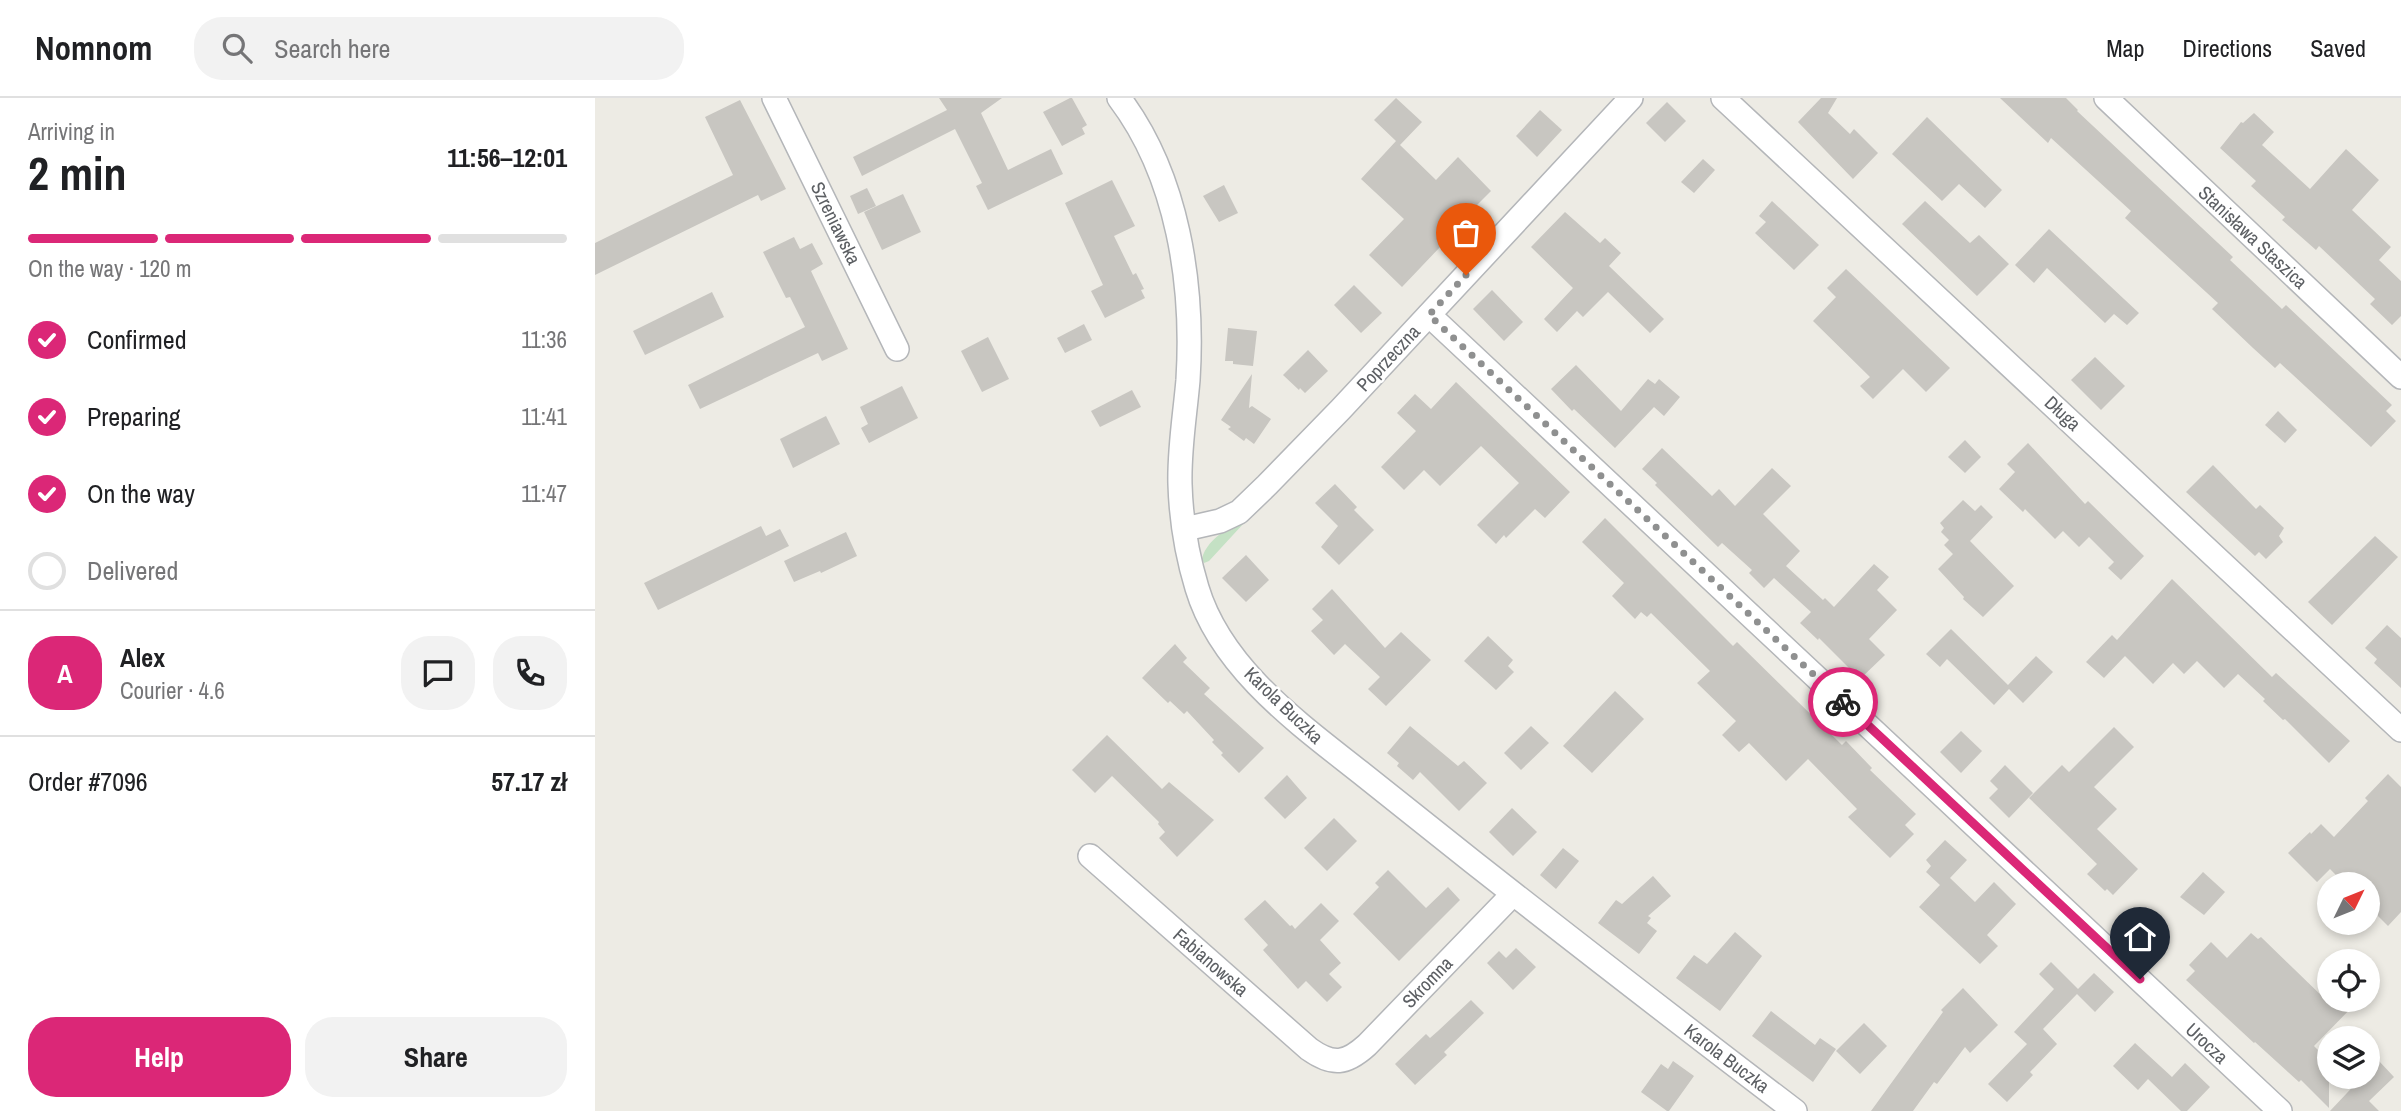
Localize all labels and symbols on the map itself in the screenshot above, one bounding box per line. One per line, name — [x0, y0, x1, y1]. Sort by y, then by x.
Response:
street label: Szreniawska — [805, 177, 867, 269]
street label: Stanisława Staszica — [2193, 180, 2313, 295]
pin — [1436, 203, 1496, 275]
street label: Poprzeczna — [1350, 319, 1426, 397]
street label: Długa — [2039, 390, 2087, 437]
street label: Karola Buczka — [1239, 661, 1329, 749]
courier — [1808, 667, 1878, 737]
north arrow — [2317, 872, 2380, 934]
pin — [2110, 907, 2170, 979]
street label: Fabianowska — [1168, 922, 1254, 1002]
street label: Skromna — [1396, 950, 1458, 1013]
street label: Karola Buczka — [1679, 1017, 1775, 1099]
street label: Urocza — [2180, 1017, 2234, 1070]

